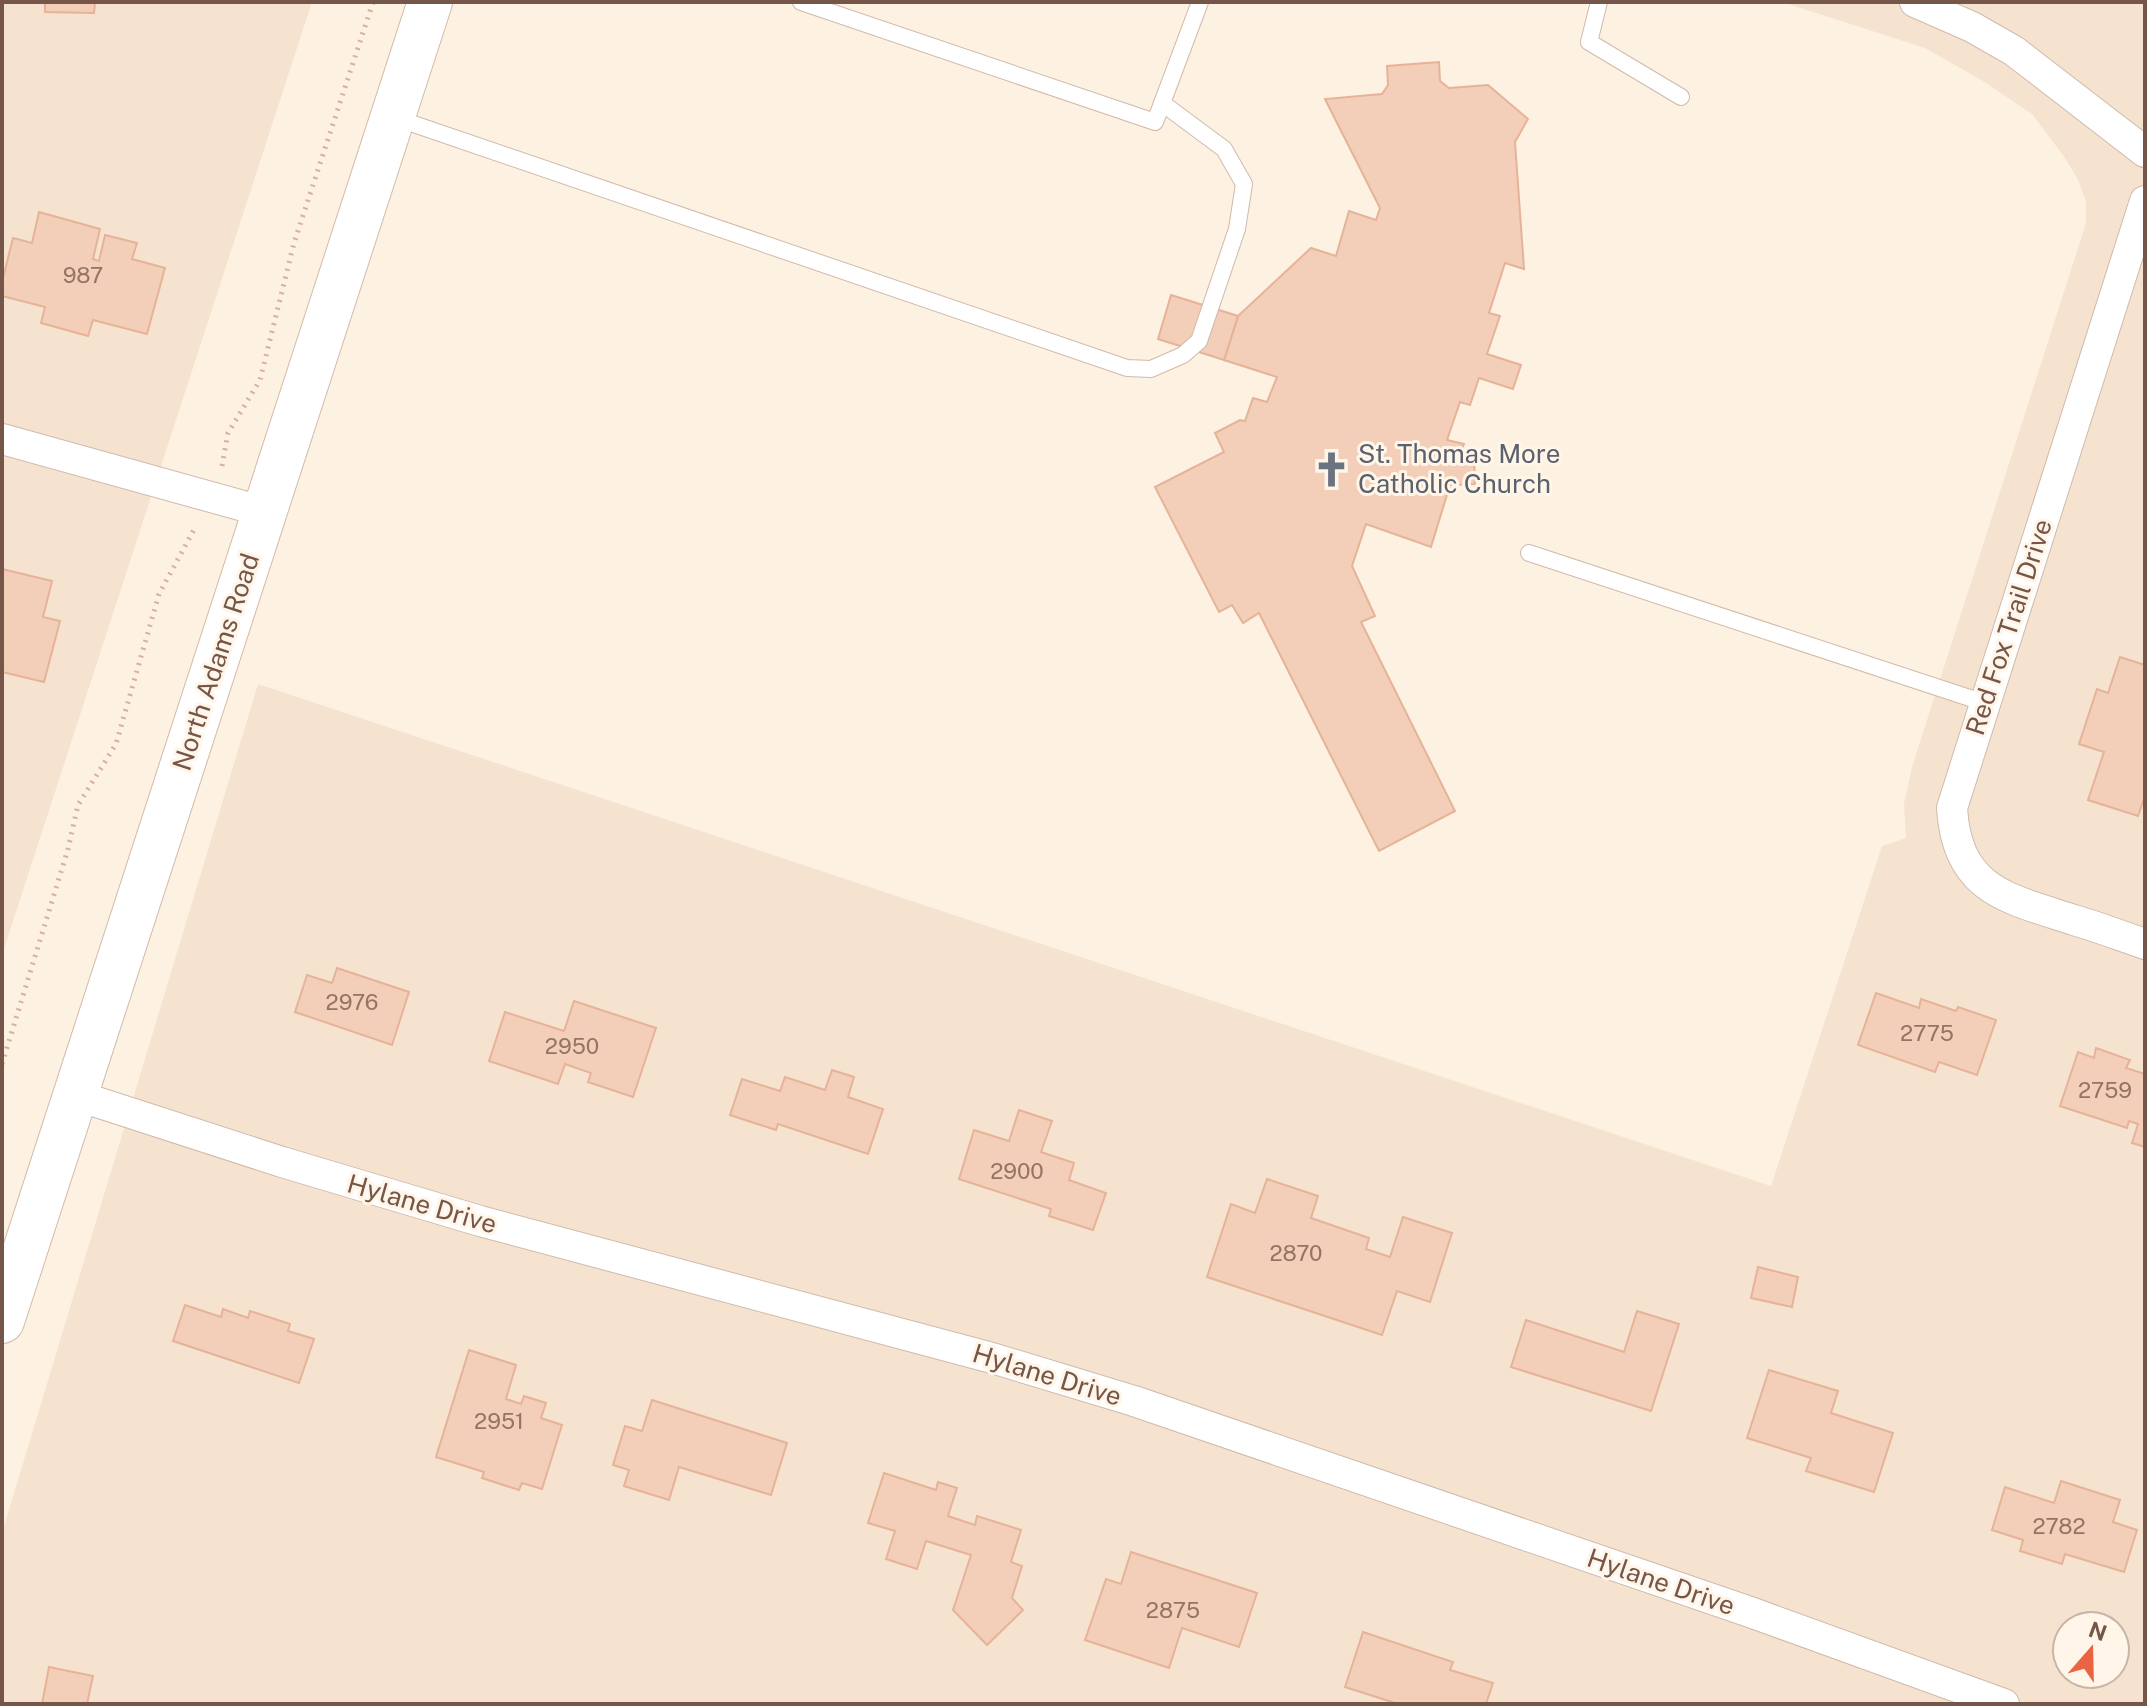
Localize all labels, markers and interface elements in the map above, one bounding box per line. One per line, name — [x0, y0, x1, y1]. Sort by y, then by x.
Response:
house number: 987 — [63, 262, 103, 288]
place label: St. Thomas More Catholic Church — [1358, 438, 1560, 499]
church icon: St. Thomas More Catholic Church — [1313, 450, 1351, 488]
street label: Red Fox Trail Drive — [1959, 515, 2058, 739]
street label: North Adams Road — [166, 549, 265, 774]
house number: 2976 — [326, 989, 378, 1015]
house number: 2775 — [1900, 1020, 1954, 1046]
house number: 2950 — [545, 1033, 599, 1059]
house number: 2759 — [2078, 1077, 2132, 1103]
house number: 2900 — [990, 1158, 1044, 1184]
street label: Hylane Drive — [344, 1167, 500, 1240]
house number: 2870 — [1269, 1240, 1323, 1266]
street label: Hylane Drive — [969, 1337, 1125, 1412]
house number: 2951 — [474, 1408, 524, 1434]
house number: 2782 — [2032, 1513, 2086, 1539]
street label: Hylane Drive — [1583, 1542, 1739, 1621]
house number: 2875 — [1146, 1597, 1200, 1623]
north arrow — [2051, 1610, 2131, 1690]
text: N — [2085, 1616, 2110, 1646]

